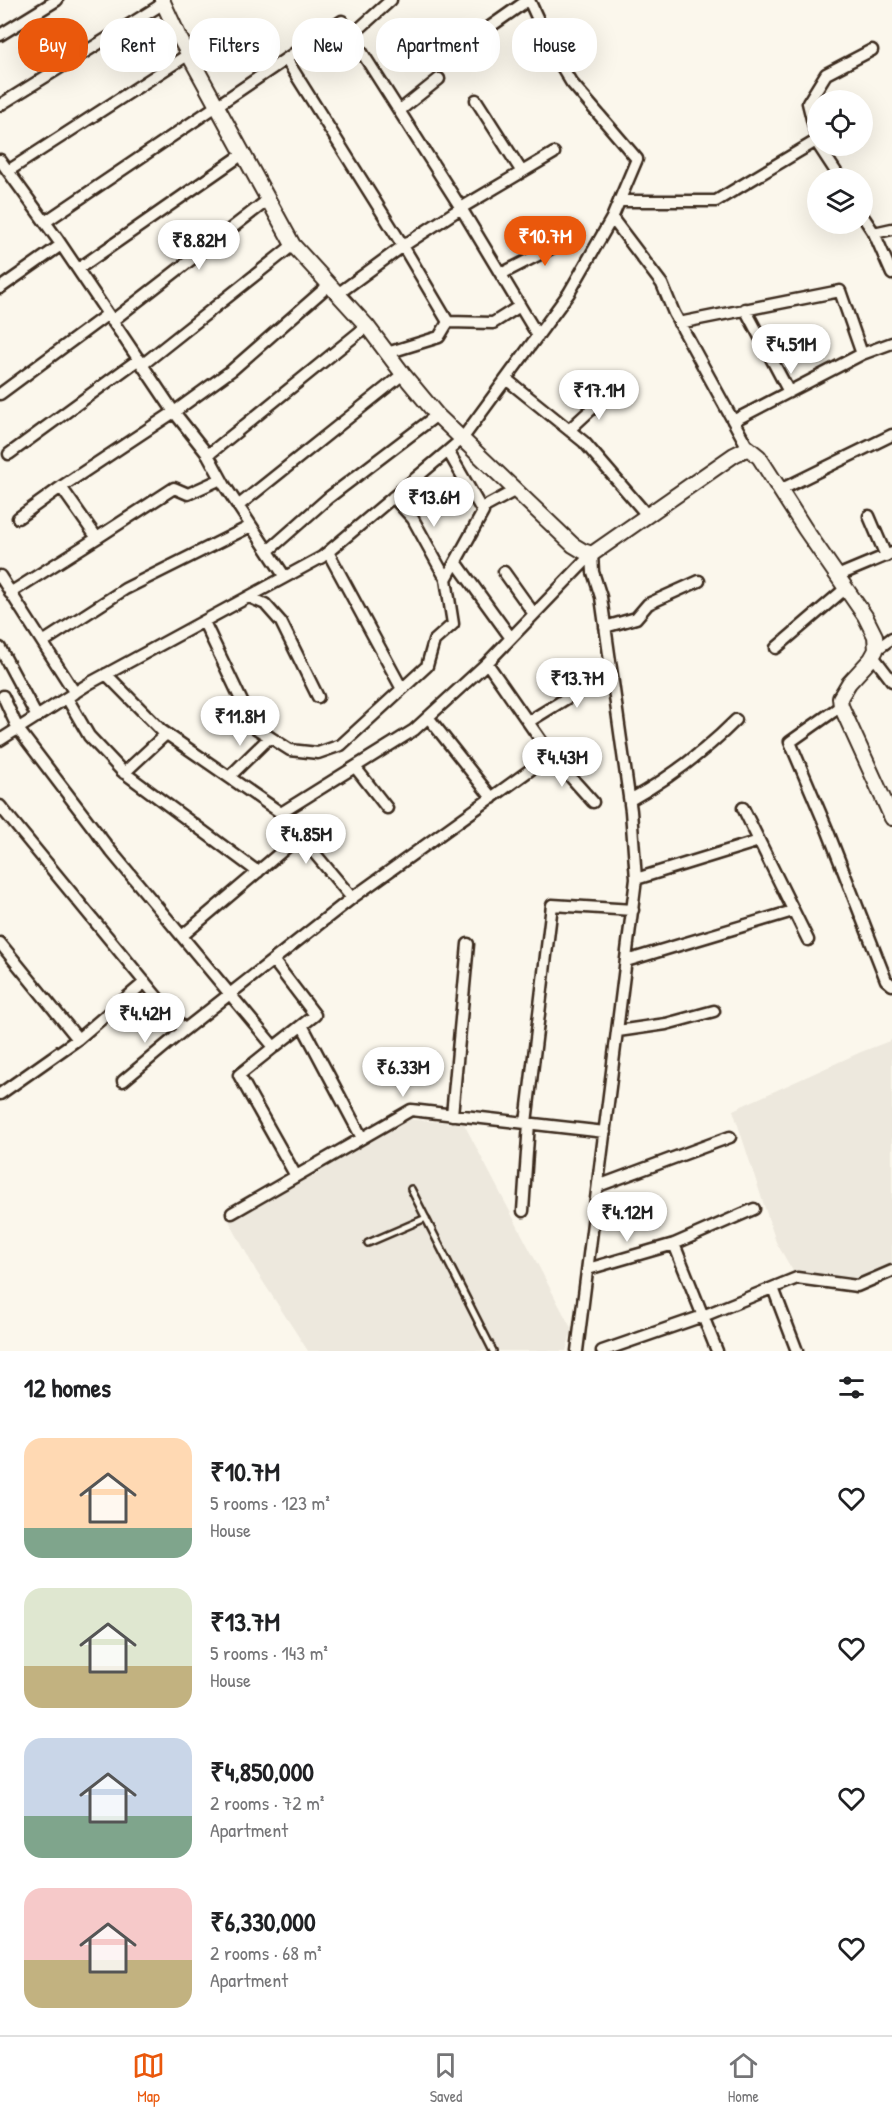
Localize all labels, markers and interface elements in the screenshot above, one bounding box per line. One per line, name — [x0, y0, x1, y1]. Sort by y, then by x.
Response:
chip: Buy — [18, 18, 88, 72]
chip: Rent — [100, 18, 177, 72]
chip: Filters — [189, 18, 280, 72]
chip: New — [292, 18, 364, 72]
chip: Apartment — [376, 18, 500, 72]
chip: House — [512, 18, 597, 72]
map controls — [807, 90, 873, 234]
button: locate — [807, 90, 873, 156]
button: layers — [807, 168, 873, 234]
pin: ₹10.7M — [496, 216, 594, 267]
pin: ₹8.82M — [150, 220, 248, 271]
text: ₹10.7M — [518, 222, 572, 249]
text: ₹8.82M — [172, 226, 226, 253]
pin: ₹4.51M — [742, 324, 840, 375]
text: ₹4.51M — [766, 330, 816, 357]
pin: ₹17.1M — [550, 370, 648, 421]
text: ₹17.1M — [573, 376, 625, 403]
pin: ₹13.6M — [385, 477, 483, 528]
text: ₹13.6M — [408, 483, 460, 510]
pin: ₹13.7M — [528, 658, 626, 709]
text: ₹13.7M — [550, 664, 604, 691]
pin: ₹11.8M — [191, 696, 289, 747]
text: ₹11.8M — [215, 702, 265, 729]
pin: ₹4.43M — [513, 737, 611, 788]
text: ₹4.43M — [536, 743, 588, 770]
pin: ₹4.85M — [257, 814, 355, 865]
text: ₹4.85M — [280, 820, 332, 847]
pin: ₹4.42M — [96, 993, 194, 1044]
text: ₹4.42M — [119, 999, 171, 1026]
pin: ₹6.33M — [354, 1047, 452, 1098]
text: ₹6.33M — [376, 1053, 430, 1080]
pin: ₹4.12M — [578, 1192, 676, 1243]
text: ₹4.12M — [601, 1198, 653, 1225]
text: 12 homes — [24, 1370, 111, 1405]
icon: filters — [835, 1371, 868, 1404]
text: ₹10.7M — [210, 1454, 280, 1489]
icon: home — [72, 1462, 144, 1534]
icon: heart — [835, 1482, 868, 1515]
text: 5 rooms · 123 m² — [210, 1489, 330, 1516]
text: House — [210, 1516, 251, 1543]
text: ₹13.7M — [210, 1604, 280, 1639]
icon: home — [72, 1612, 144, 1684]
icon: heart — [835, 1632, 868, 1665]
text: 5 rooms · 143 m² — [210, 1639, 328, 1666]
text: House — [210, 1666, 251, 1693]
text: ₹4,850,000 — [210, 1754, 314, 1789]
icon: home — [72, 1762, 144, 1834]
icon: heart — [835, 1782, 868, 1815]
text: 2 rooms · 72 m² — [210, 1789, 324, 1816]
text: Apartment — [210, 1816, 288, 1843]
text: ₹6,330,000 — [210, 1904, 316, 1939]
icon: home — [72, 1912, 144, 1984]
icon: heart — [835, 1932, 868, 1965]
text: 2 rooms · 68 m² — [210, 1939, 322, 1966]
text: Apartment — [210, 1966, 288, 1993]
tab: Map — [132, 2049, 165, 2107]
tab: Saved — [429, 2049, 462, 2107]
tab: Home — [727, 2049, 760, 2107]

